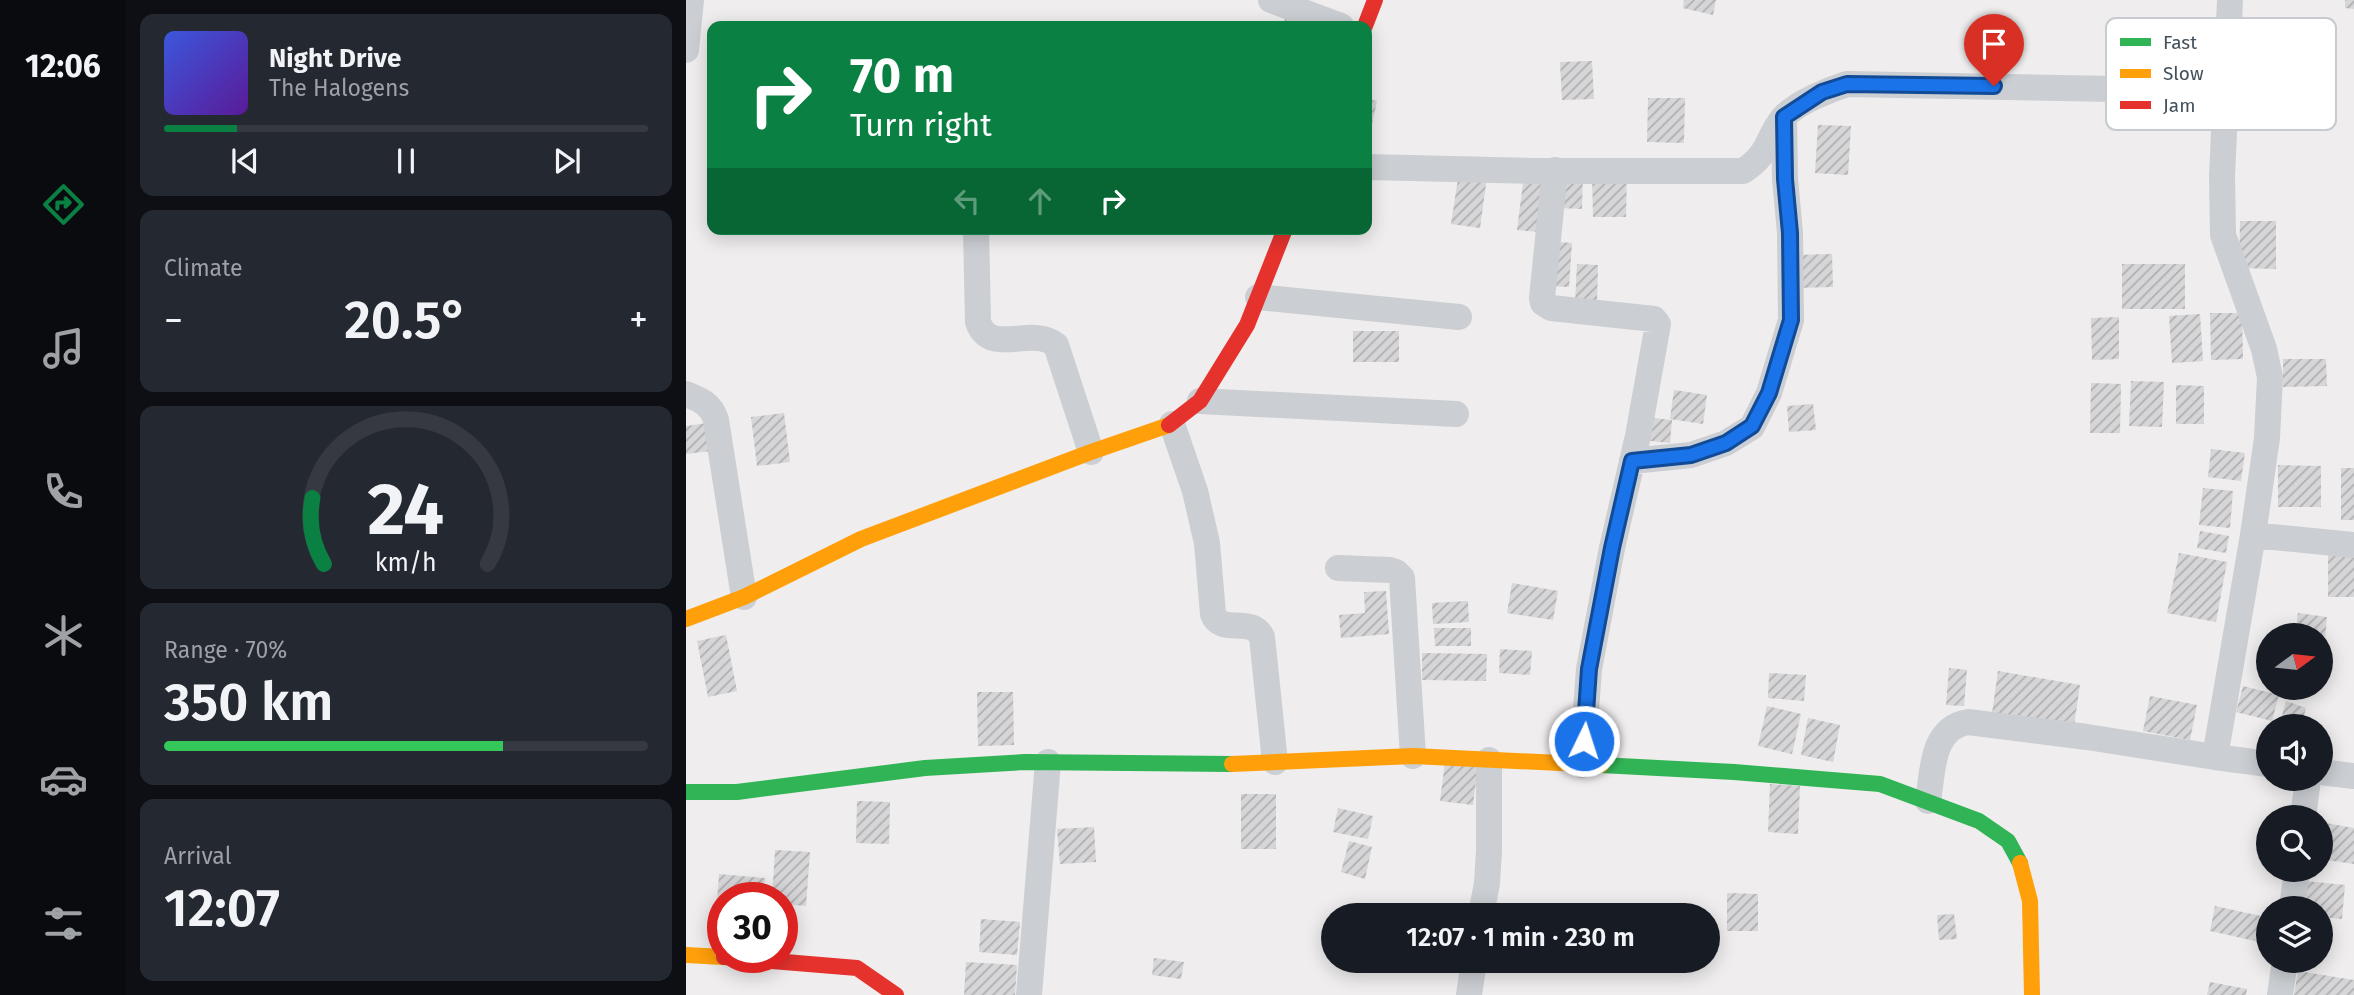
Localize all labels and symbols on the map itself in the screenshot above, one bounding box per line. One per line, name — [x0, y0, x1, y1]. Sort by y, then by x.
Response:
pin — [1964, 14, 2024, 86]
legend — [2106, 18, 2336, 130]
text: Fast — [2163, 31, 2197, 54]
text: Slow — [2163, 62, 2204, 85]
text: Jam — [2163, 94, 2195, 117]
north arrow — [2256, 623, 2333, 700]
position arrow — [1547, 704, 1621, 778]
speed limit sign: 30 — [707, 882, 798, 973]

